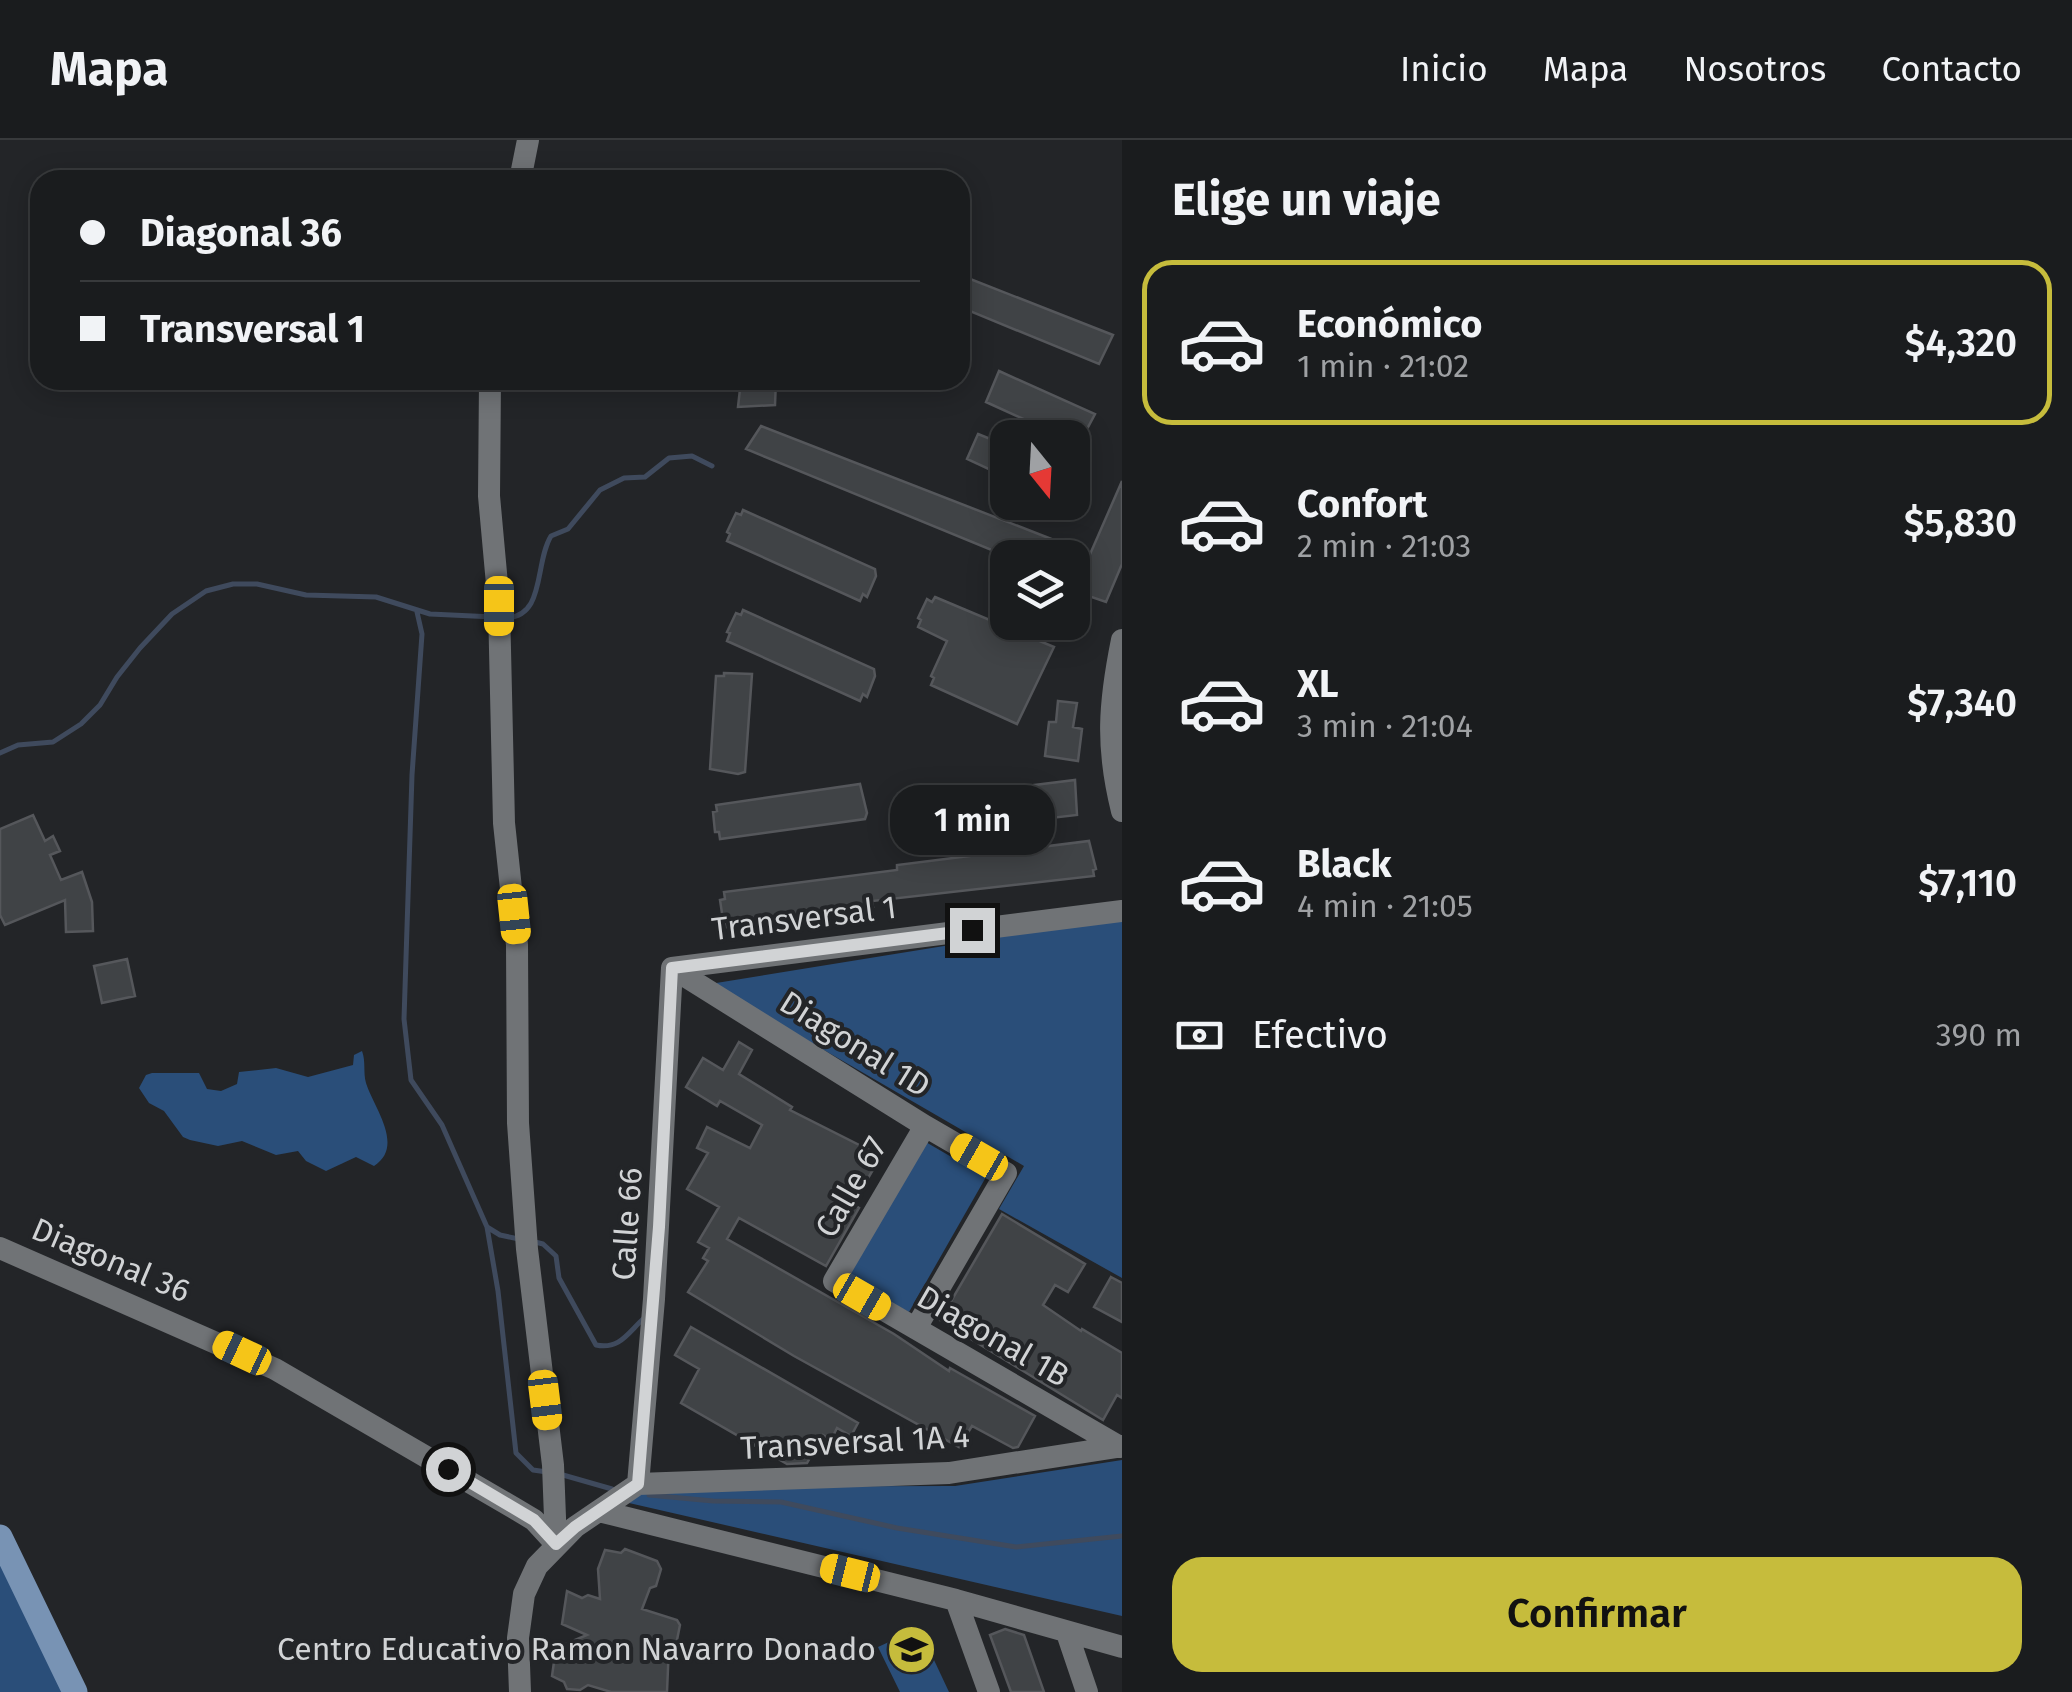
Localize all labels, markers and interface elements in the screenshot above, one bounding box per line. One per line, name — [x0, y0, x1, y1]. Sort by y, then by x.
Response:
text: Mapa — [50, 40, 169, 98]
text: Inicio — [1400, 48, 1488, 90]
text: Mapa — [1543, 48, 1628, 90]
text: Nosotros — [1683, 48, 1826, 90]
text: Contacto — [1881, 48, 2022, 90]
text: Elige un viaje — [1172, 173, 1440, 227]
text: Diagonal 36 — [140, 210, 342, 256]
icon: car — [1177, 298, 1267, 388]
text: Económico — [1297, 301, 1482, 347]
text: Transversal 1 — [140, 306, 365, 352]
text: $4,320 — [1905, 320, 2017, 366]
text: 1 min · 21:02 — [1297, 347, 1469, 385]
north arrow — [990, 420, 1090, 520]
map controls — [990, 420, 1090, 640]
icon: car — [1177, 478, 1267, 568]
text: Confort — [1297, 481, 1427, 527]
text: $5,830 — [1904, 500, 2017, 546]
text: 2 min · 21:03 — [1297, 527, 1471, 565]
button: layers — [990, 540, 1090, 640]
car — [484, 576, 514, 636]
icon: car — [1177, 658, 1267, 748]
text: XL — [1297, 661, 1339, 707]
text: $7,340 — [1907, 680, 2017, 726]
text: 3 min · 21:04 — [1297, 707, 1473, 745]
callout: 1 min — [890, 785, 1054, 855]
text: 1 min — [934, 801, 1011, 839]
icon: car — [1177, 838, 1267, 928]
text: Black — [1297, 841, 1392, 887]
text: $7,110 — [1918, 860, 2017, 906]
car — [496, 883, 532, 945]
text: 4 min · 21:05 — [1297, 887, 1473, 925]
street label: Transversal 1 — [710, 888, 898, 948]
route end — [950, 908, 995, 953]
street label: Diagonal 1D — [773, 983, 937, 1105]
icon: cash — [1172, 1008, 1227, 1063]
text: Efectivo — [1252, 1012, 1388, 1058]
text: 390 m — [1936, 1016, 2022, 1054]
car — [946, 1129, 1012, 1185]
street label: Calle 67 — [807, 1130, 895, 1244]
street label: Calle 66 — [604, 1166, 650, 1282]
street label: Diagonal 36 — [26, 1210, 196, 1310]
car — [829, 1269, 895, 1325]
street label: Diagonal 1B — [911, 1277, 1075, 1395]
car — [208, 1327, 276, 1379]
car — [526, 1368, 564, 1432]
street label: Transversal 1A 4 — [739, 1417, 971, 1467]
route start — [426, 1447, 471, 1492]
car — [817, 1551, 883, 1595]
button: Confirmar — [1172, 1557, 2022, 1672]
school or university icon: Centro Educativo Ramon Navarro Donado — [885, 1623, 937, 1675]
place label: Centro Educativo Ramon Navarro Donado — [277, 1630, 876, 1668]

